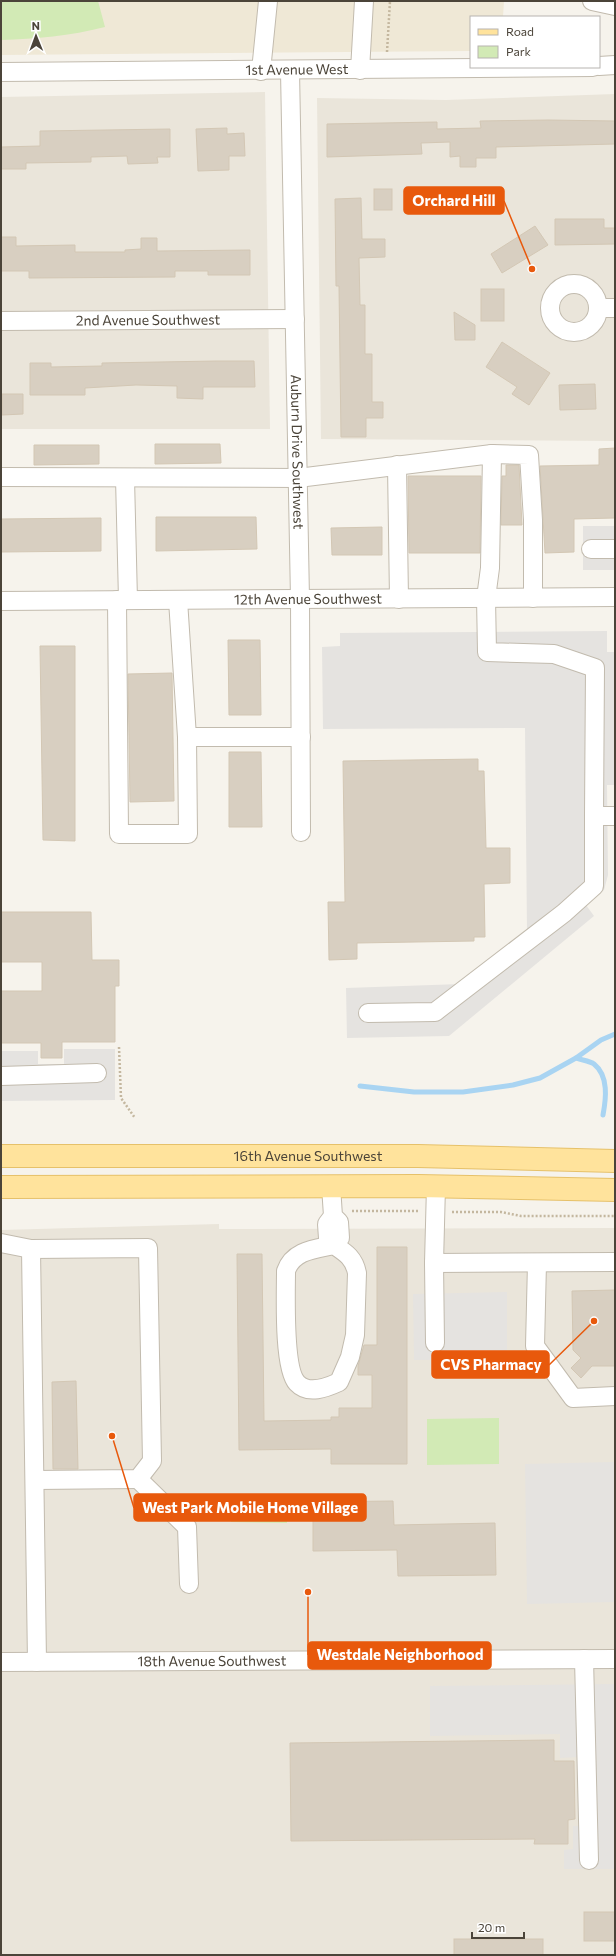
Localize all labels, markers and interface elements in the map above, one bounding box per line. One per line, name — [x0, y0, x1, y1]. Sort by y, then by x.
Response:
north arrow — [16, 16, 56, 56]
legend — [470, 16, 600, 68]
text: N — [32, 19, 40, 32]
text: Road — [506, 24, 534, 38]
text: Park — [506, 44, 532, 58]
street label: 1st Avenue West — [245, 60, 349, 78]
callout: Orchard Hill — [404, 187, 504, 214]
text: Orchard Hill — [412, 191, 496, 209]
street label: 2nd Avenue Southwest — [76, 311, 221, 328]
street label: Auburn Drive Southwest — [288, 374, 308, 530]
street label: 12th Avenue Southwest — [234, 590, 382, 607]
street label: 16th Avenue Southwest — [234, 1147, 383, 1164]
callout: CVS Pharmacy — [432, 1351, 549, 1378]
text: CVS Pharmacy — [440, 1355, 542, 1373]
callout: West Park Mobile Home Village — [134, 1494, 366, 1521]
text: West Park Mobile Home Village — [142, 1498, 358, 1516]
callout: Westdale Neighborhood — [308, 1642, 491, 1669]
text: Westdale Neighborhood — [317, 1645, 483, 1663]
street label: 18th Avenue Southwest — [138, 1652, 287, 1669]
scale bar — [472, 1914, 524, 1940]
text: 20 m — [478, 1920, 505, 1934]

